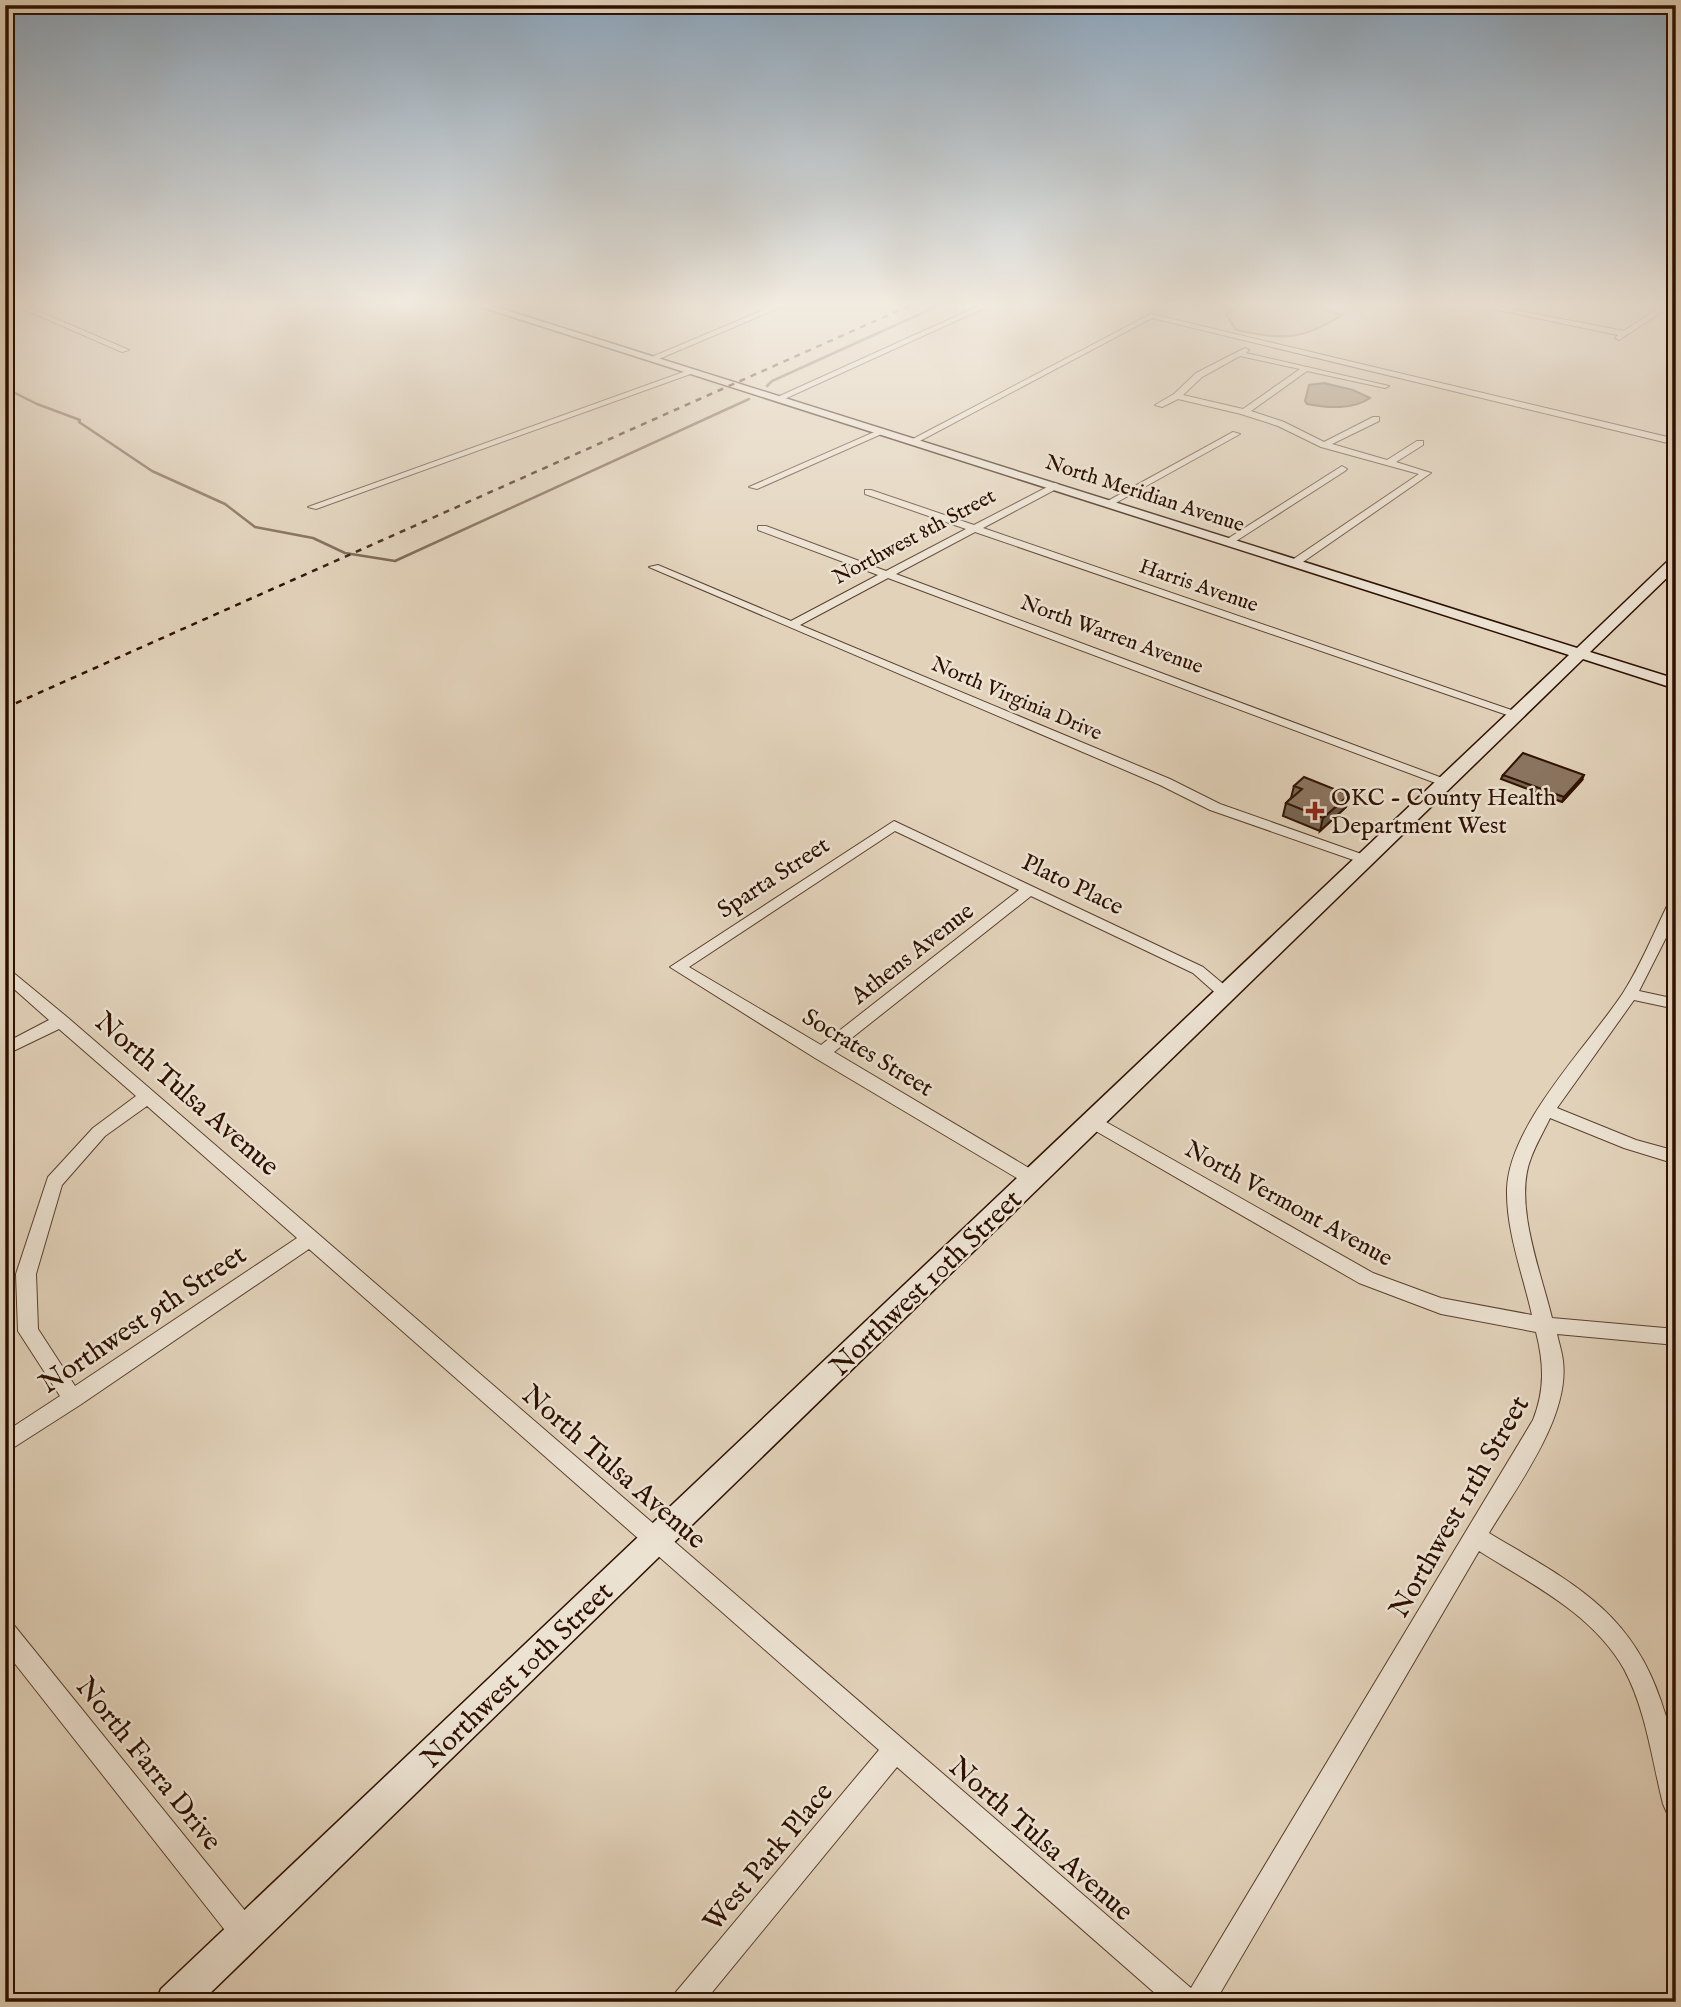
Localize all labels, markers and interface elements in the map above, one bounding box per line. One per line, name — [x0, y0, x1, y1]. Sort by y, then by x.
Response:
street label: North Meridian Avenue — [1042, 449, 1248, 539]
street label: Northwest 8th Street — [829, 483, 1001, 592]
street label: Harris Avenue — [1135, 553, 1262, 620]
street label: North Warren Avenue — [1017, 590, 1207, 681]
street label: North Virginia Drive — [927, 651, 1106, 748]
place label: OKC - County Health Department West — [1331, 783, 1556, 842]
marker: OKC - County Health Department West — [1305, 801, 1325, 821]
street label: Sparta Street — [712, 830, 836, 926]
street label: Plato Place — [1016, 847, 1128, 923]
street label: Athens Avenue — [844, 896, 981, 1013]
street label: Socrates Street — [796, 1002, 938, 1104]
street label: North Tulsa Avenue — [87, 1005, 286, 1185]
street label: North Vermont Avenue — [1179, 1134, 1398, 1274]
street label: Northwest 10th Street — [823, 1183, 1030, 1385]
street label: Northwest 9th Street — [33, 1238, 254, 1402]
street label: North Tulsa Avenue — [514, 1378, 713, 1558]
street label: Northwest 11th Street — [1382, 1390, 1538, 1624]
street label: Northwest 10th Street — [414, 1575, 621, 1777]
street label: North Farra Drive — [67, 1671, 229, 1858]
street label: North Tulsa Avenue — [941, 1750, 1140, 1930]
street label: West Park Place — [696, 1776, 842, 1939]

